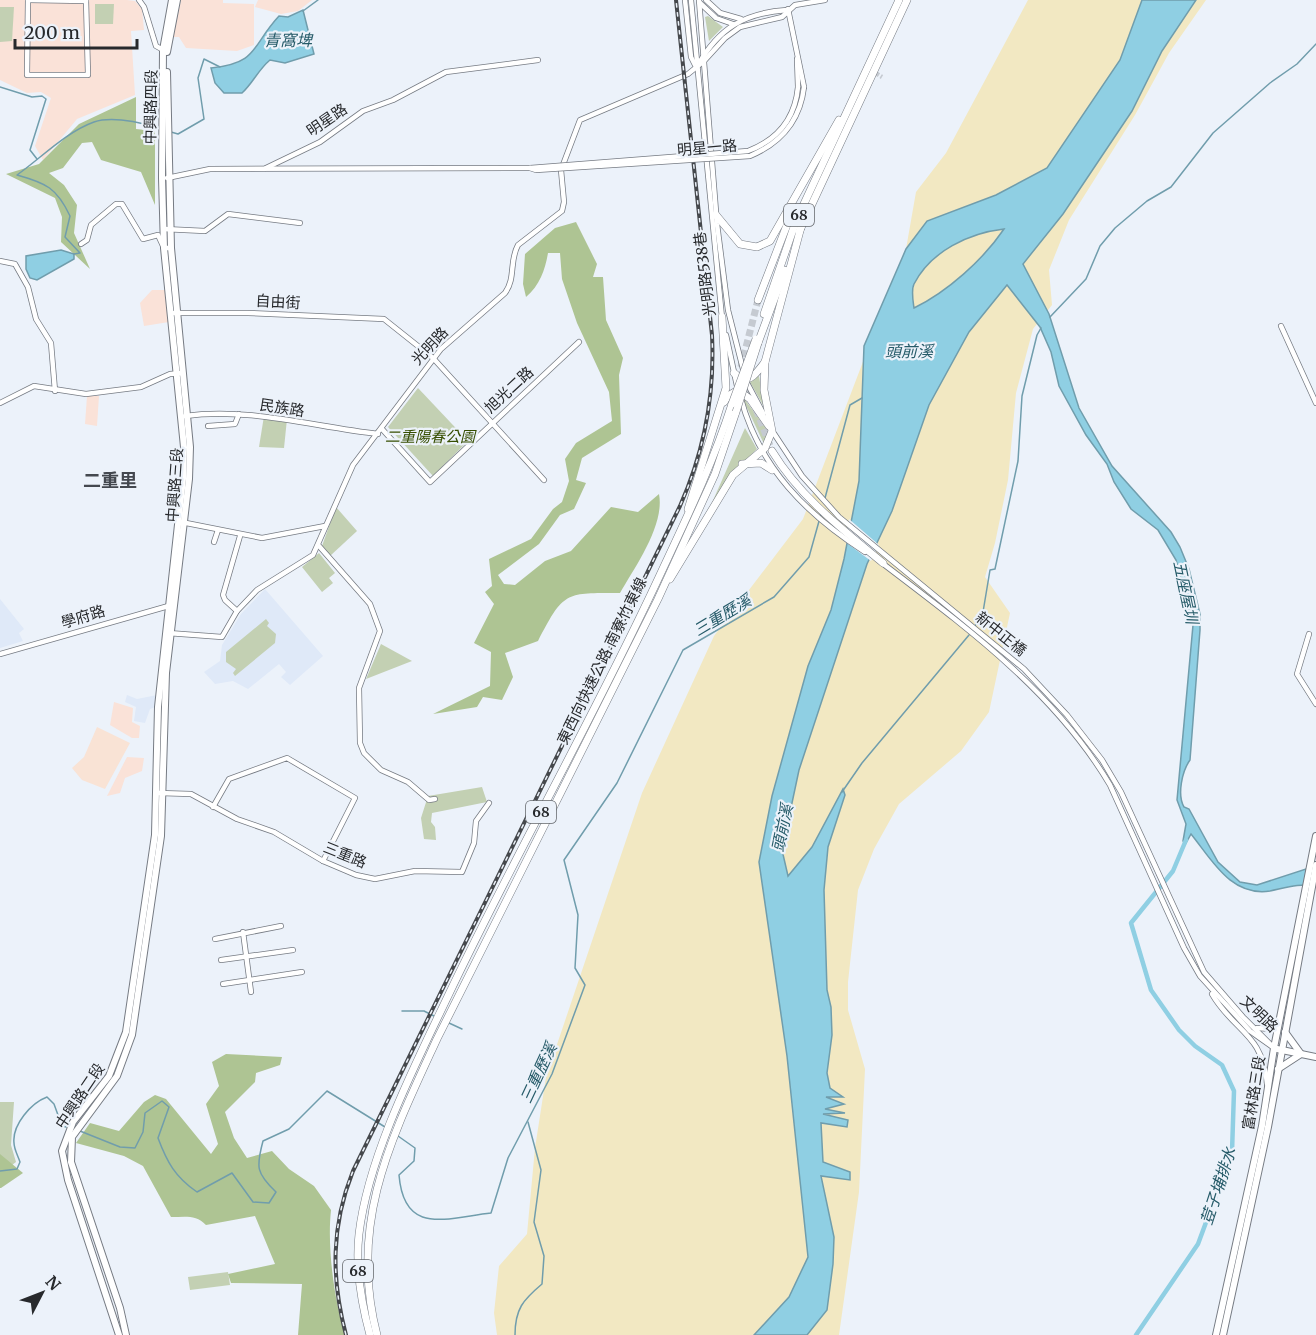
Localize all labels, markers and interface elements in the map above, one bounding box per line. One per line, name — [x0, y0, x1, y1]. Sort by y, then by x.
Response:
scale bar — [15, 12, 136, 50]
text: 200 m — [24, 21, 80, 44]
water label: 青窩埤 — [264, 30, 314, 50]
street label: 中興路四段 — [140, 69, 161, 145]
street label: 明星路 — [303, 99, 351, 140]
street label: 明星一路 — [676, 135, 738, 160]
road number: 68 — [784, 204, 814, 226]
street label: 光明路538巷 — [690, 231, 719, 318]
street label: 自由街 — [255, 291, 301, 312]
street label: 光明路 — [407, 323, 452, 369]
water label: 頭前溪 — [885, 341, 935, 361]
street label: 旭光二路 — [480, 362, 537, 417]
street label: 民族路 — [258, 395, 306, 420]
park label: 二重陽春公園 — [385, 427, 477, 446]
street label: 中興路三段 — [162, 447, 187, 523]
district label: 二重里 — [83, 469, 137, 492]
water label: 五座屋圳 — [1170, 559, 1203, 627]
street label: 東西向快速公路 南寮竹東線 — [553, 574, 650, 747]
water label: 三重歷溪 — [689, 589, 756, 640]
street label: 學府路 — [59, 601, 107, 632]
street label: 新中正橋 — [972, 607, 1031, 660]
water label: 頭前溪 — [767, 800, 797, 854]
road number: 68 — [526, 801, 556, 823]
street label: 三重路 — [321, 837, 370, 872]
street label: 文明路 — [1237, 991, 1282, 1036]
water label: 三重歷溪 — [515, 1038, 561, 1106]
street label: 富林路三段 — [1238, 1054, 1269, 1131]
street label: 中興路二段 — [51, 1059, 108, 1132]
water label: 荳子埔排水 — [1196, 1144, 1240, 1227]
road number: 68 — [343, 1260, 373, 1282]
north arrow — [12, 1263, 72, 1323]
text: N — [41, 1272, 65, 1295]

